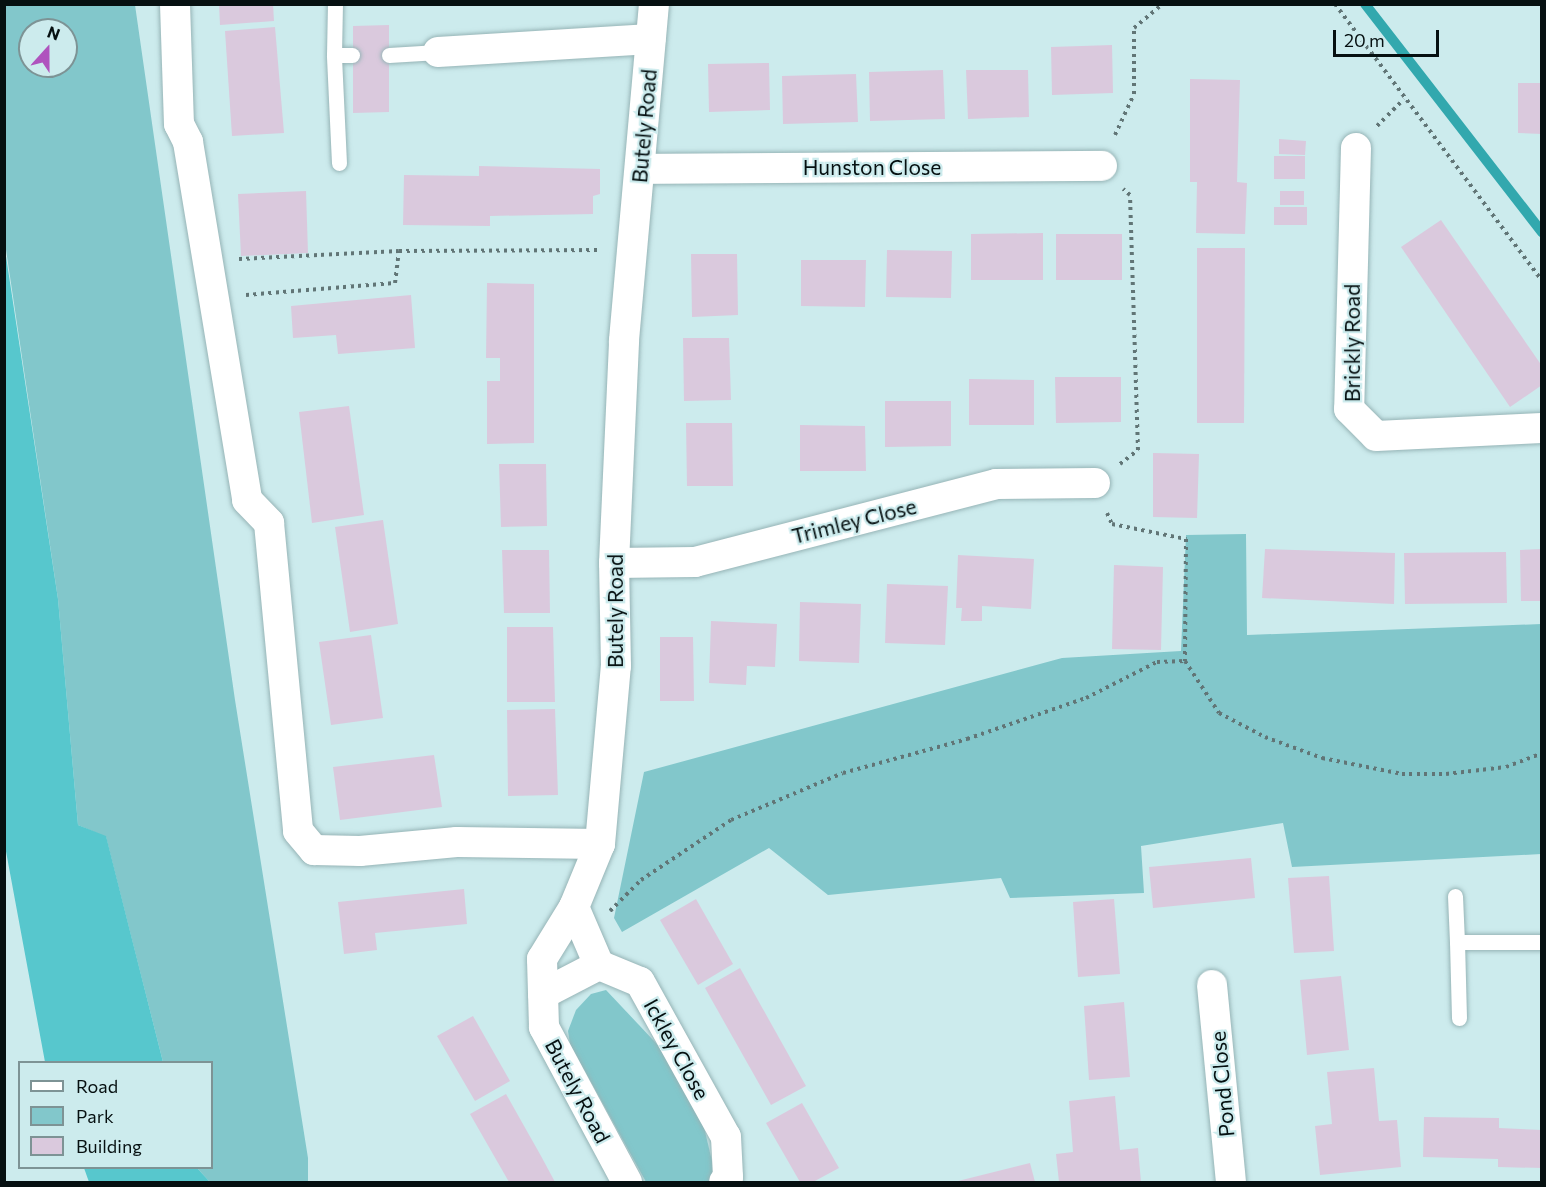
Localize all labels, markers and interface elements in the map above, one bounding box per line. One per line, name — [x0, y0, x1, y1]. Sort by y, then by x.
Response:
north arrow — [18, 18, 78, 78]
scale bar — [1336, 18, 1442, 56]
text: N — [45, 22, 63, 44]
text: 20 m — [1344, 29, 1385, 51]
street label: Butely Road — [626, 68, 662, 184]
street label: Hunston Close — [803, 154, 941, 180]
street label: Brickly Road — [1339, 284, 1365, 402]
street label: Trimley Close — [789, 493, 919, 549]
street label: Butely Road — [602, 554, 628, 668]
street label: Ickley Close — [639, 994, 715, 1104]
street label: Pond Close — [1205, 1030, 1239, 1138]
street label: Butely Road — [540, 1035, 616, 1147]
legend — [18, 1061, 213, 1169]
text: Road — [76, 1075, 118, 1097]
text: Park — [76, 1105, 114, 1127]
text: Building — [76, 1135, 142, 1157]

